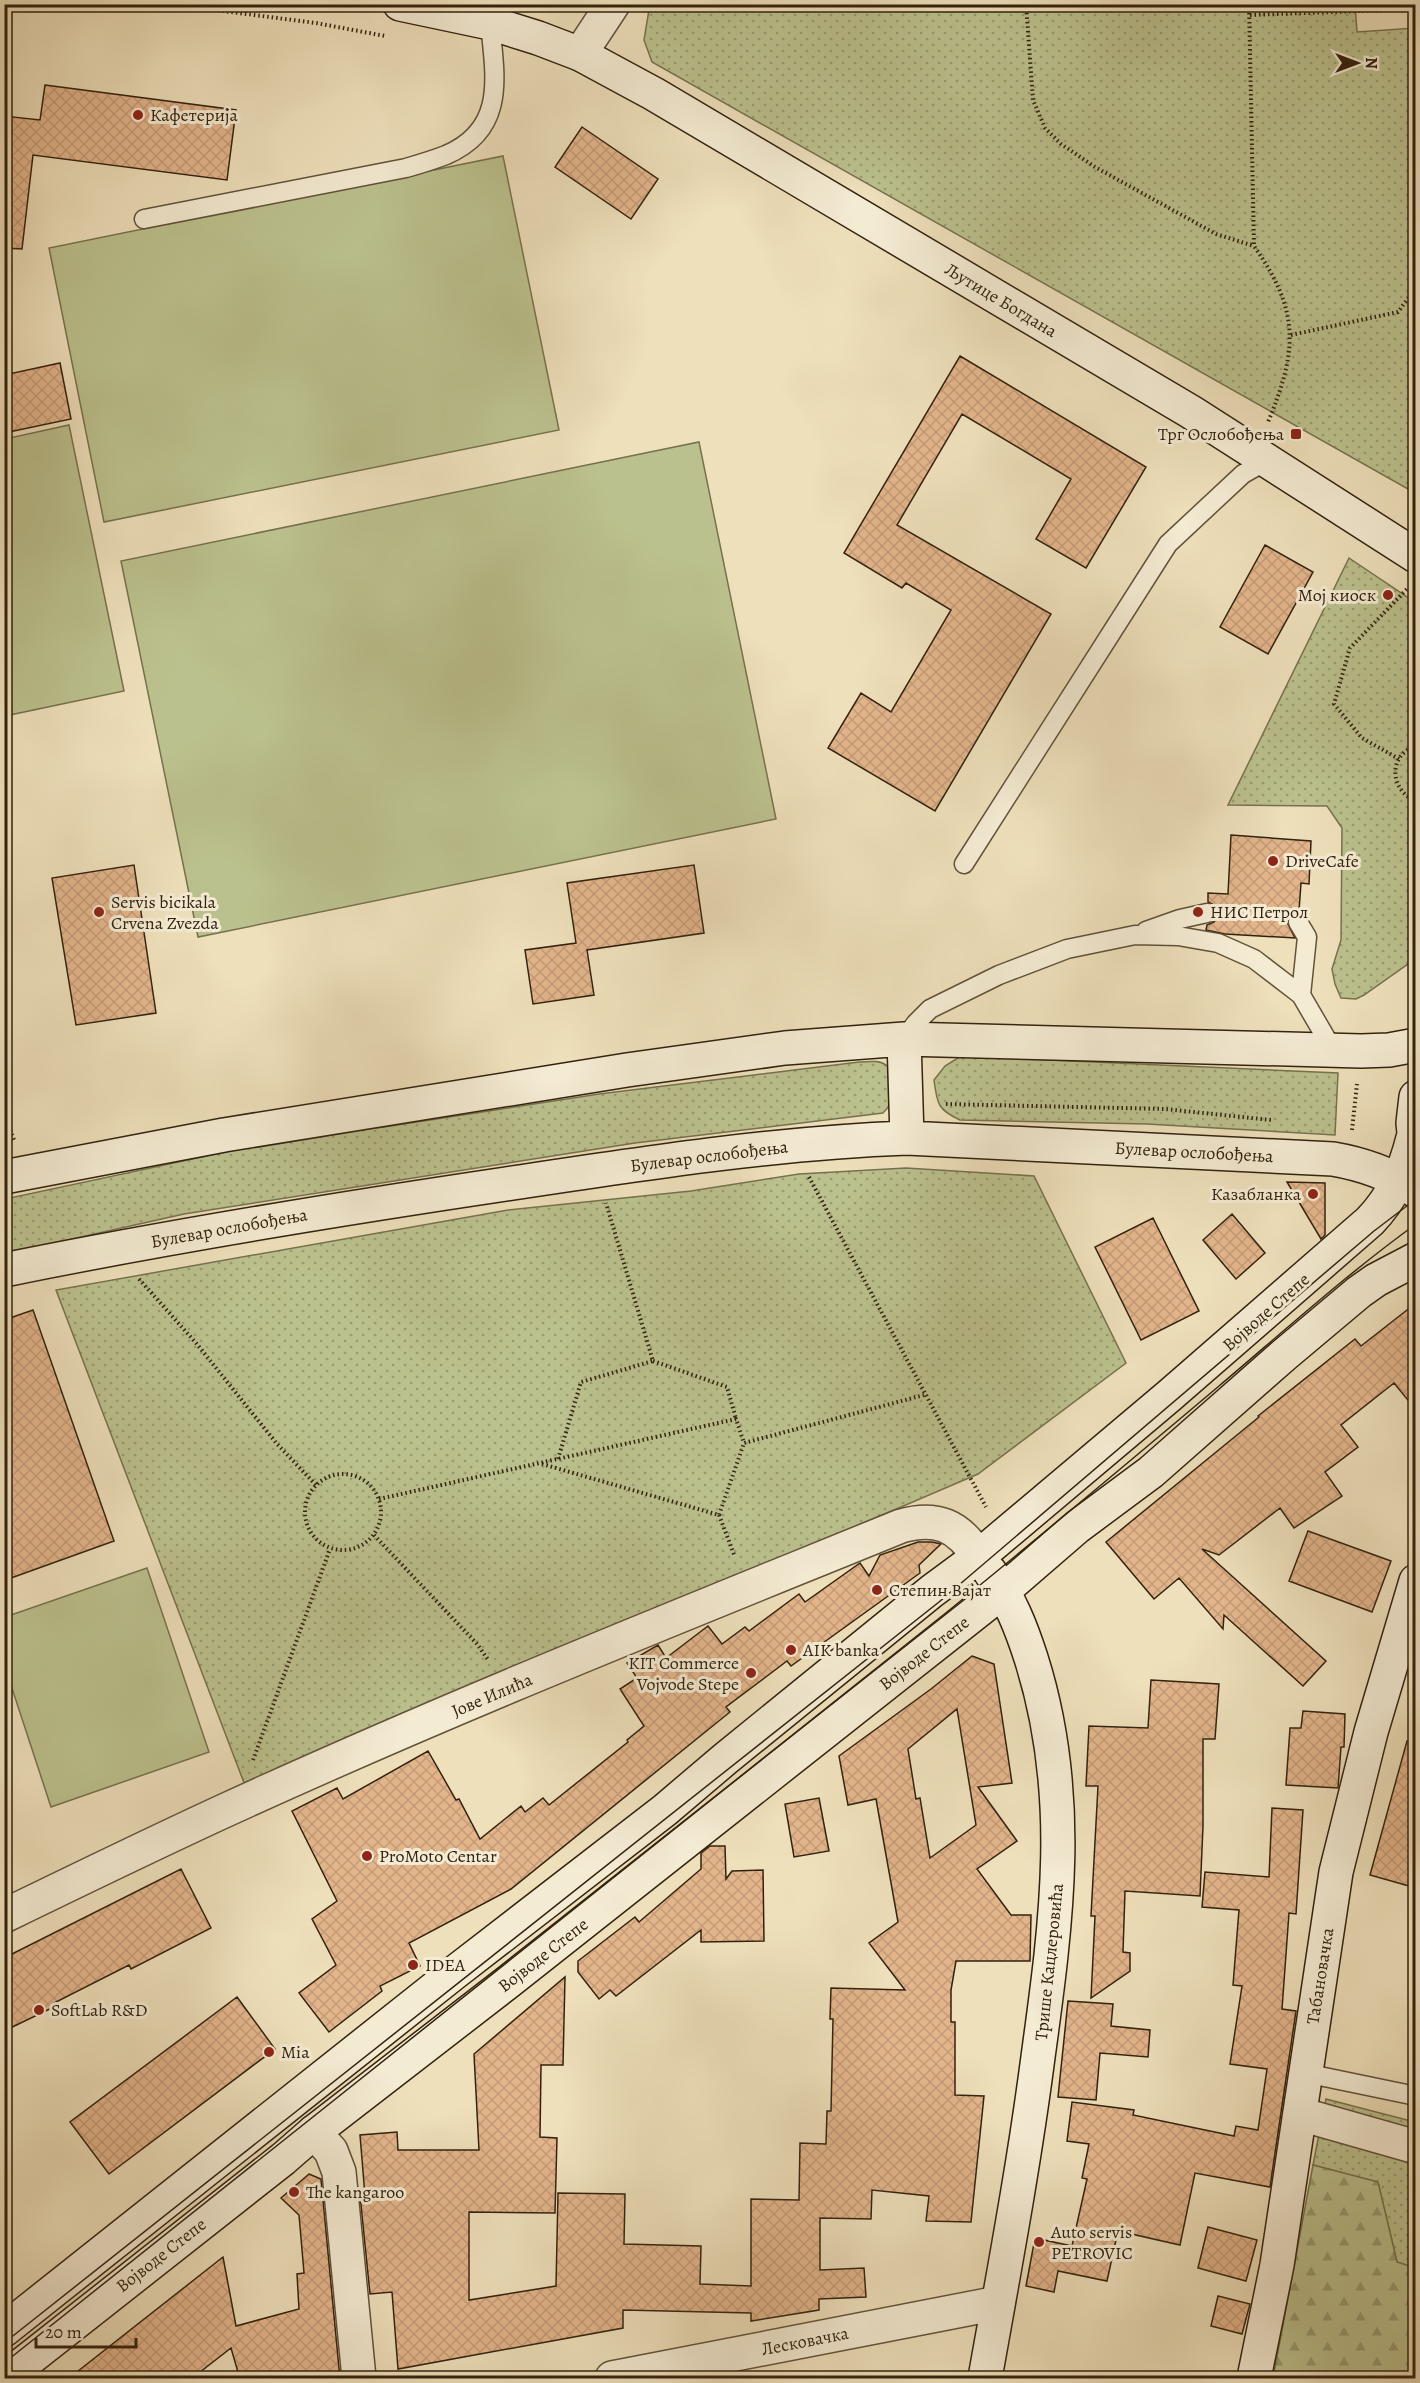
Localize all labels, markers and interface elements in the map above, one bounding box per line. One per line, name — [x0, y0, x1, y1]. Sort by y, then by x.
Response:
north arrow — [1327, 33, 1387, 93]
text: N — [1360, 57, 1382, 69]
place label: Кафетерија — [150, 103, 238, 127]
marker: Кафетерија — [131, 108, 145, 122]
street label: Љутице Богдана — [940, 257, 1062, 343]
place label: Трг Ослобођења — [1158, 422, 1285, 446]
marker: Трг Ослобођења — [1289, 427, 1303, 441]
place label: Мој киоск — [1298, 583, 1376, 607]
marker: Мој киоск — [1381, 588, 1395, 602]
place label: DriveCafe — [1285, 849, 1359, 873]
marker: DriveCafe — [1266, 854, 1280, 868]
place label: Servis bicikala Crvena Zvezda — [111, 890, 219, 935]
place label: НИС Петрол — [1210, 900, 1308, 924]
marker: Servis bicikala Crvena Zvezda — [92, 905, 106, 919]
marker: НИС Петрол — [1191, 905, 1205, 919]
street label: Булевар ослобођења — [629, 1134, 790, 1178]
street label: Булевар ослобођења — [1114, 1136, 1275, 1168]
place label: Казабланка — [1211, 1182, 1302, 1206]
marker: Казабланка — [1306, 1187, 1320, 1201]
street label: Булевар ослобођења — [149, 1202, 310, 1254]
street label: Војводе Степе — [1217, 1267, 1315, 1357]
place label: Степин Вајат — [889, 1578, 991, 1602]
marker: Степин Вајат — [870, 1583, 884, 1597]
street label: Војводе Степе — [874, 1610, 974, 1696]
place label: AIK banka — [802, 1638, 880, 1662]
marker: AIK banka — [784, 1643, 798, 1657]
place label: KIT Commerce Vojvode Stepe — [628, 1651, 739, 1696]
marker: KIT Commerce Vojvode Stepe — [744, 1666, 758, 1680]
street label: Јове Илића — [448, 1667, 537, 1723]
place label: ProMoto Centar — [379, 1844, 497, 1868]
marker: ProMoto Centar — [360, 1849, 374, 1863]
street label: Трише Кацлеровића — [1029, 1881, 1069, 2042]
street label: Војводе Степе — [493, 1912, 593, 1998]
street label: Табановачка — [1301, 1925, 1340, 2026]
place label: IDEA — [425, 1953, 466, 1977]
marker: IDEA — [406, 1958, 420, 1972]
place label: SoftLab R&D — [51, 1998, 147, 2022]
marker: SoftLab R&D — [32, 2003, 46, 2017]
place label: Mia — [281, 2040, 310, 2064]
marker: Mia — [262, 2045, 276, 2059]
place label: The kangaroo — [306, 2180, 404, 2204]
marker: The kangaroo — [287, 2185, 301, 2199]
street label: Војводе Степе — [111, 2212, 211, 2298]
place label: Auto servis PETROVIC — [1050, 2220, 1133, 2265]
marker: Auto servis PETROVIC — [1032, 2235, 1046, 2249]
scale bar — [36, 2311, 136, 2349]
text: 20 m — [45, 2320, 82, 2344]
street label: Лесковачка — [759, 2321, 851, 2361]

